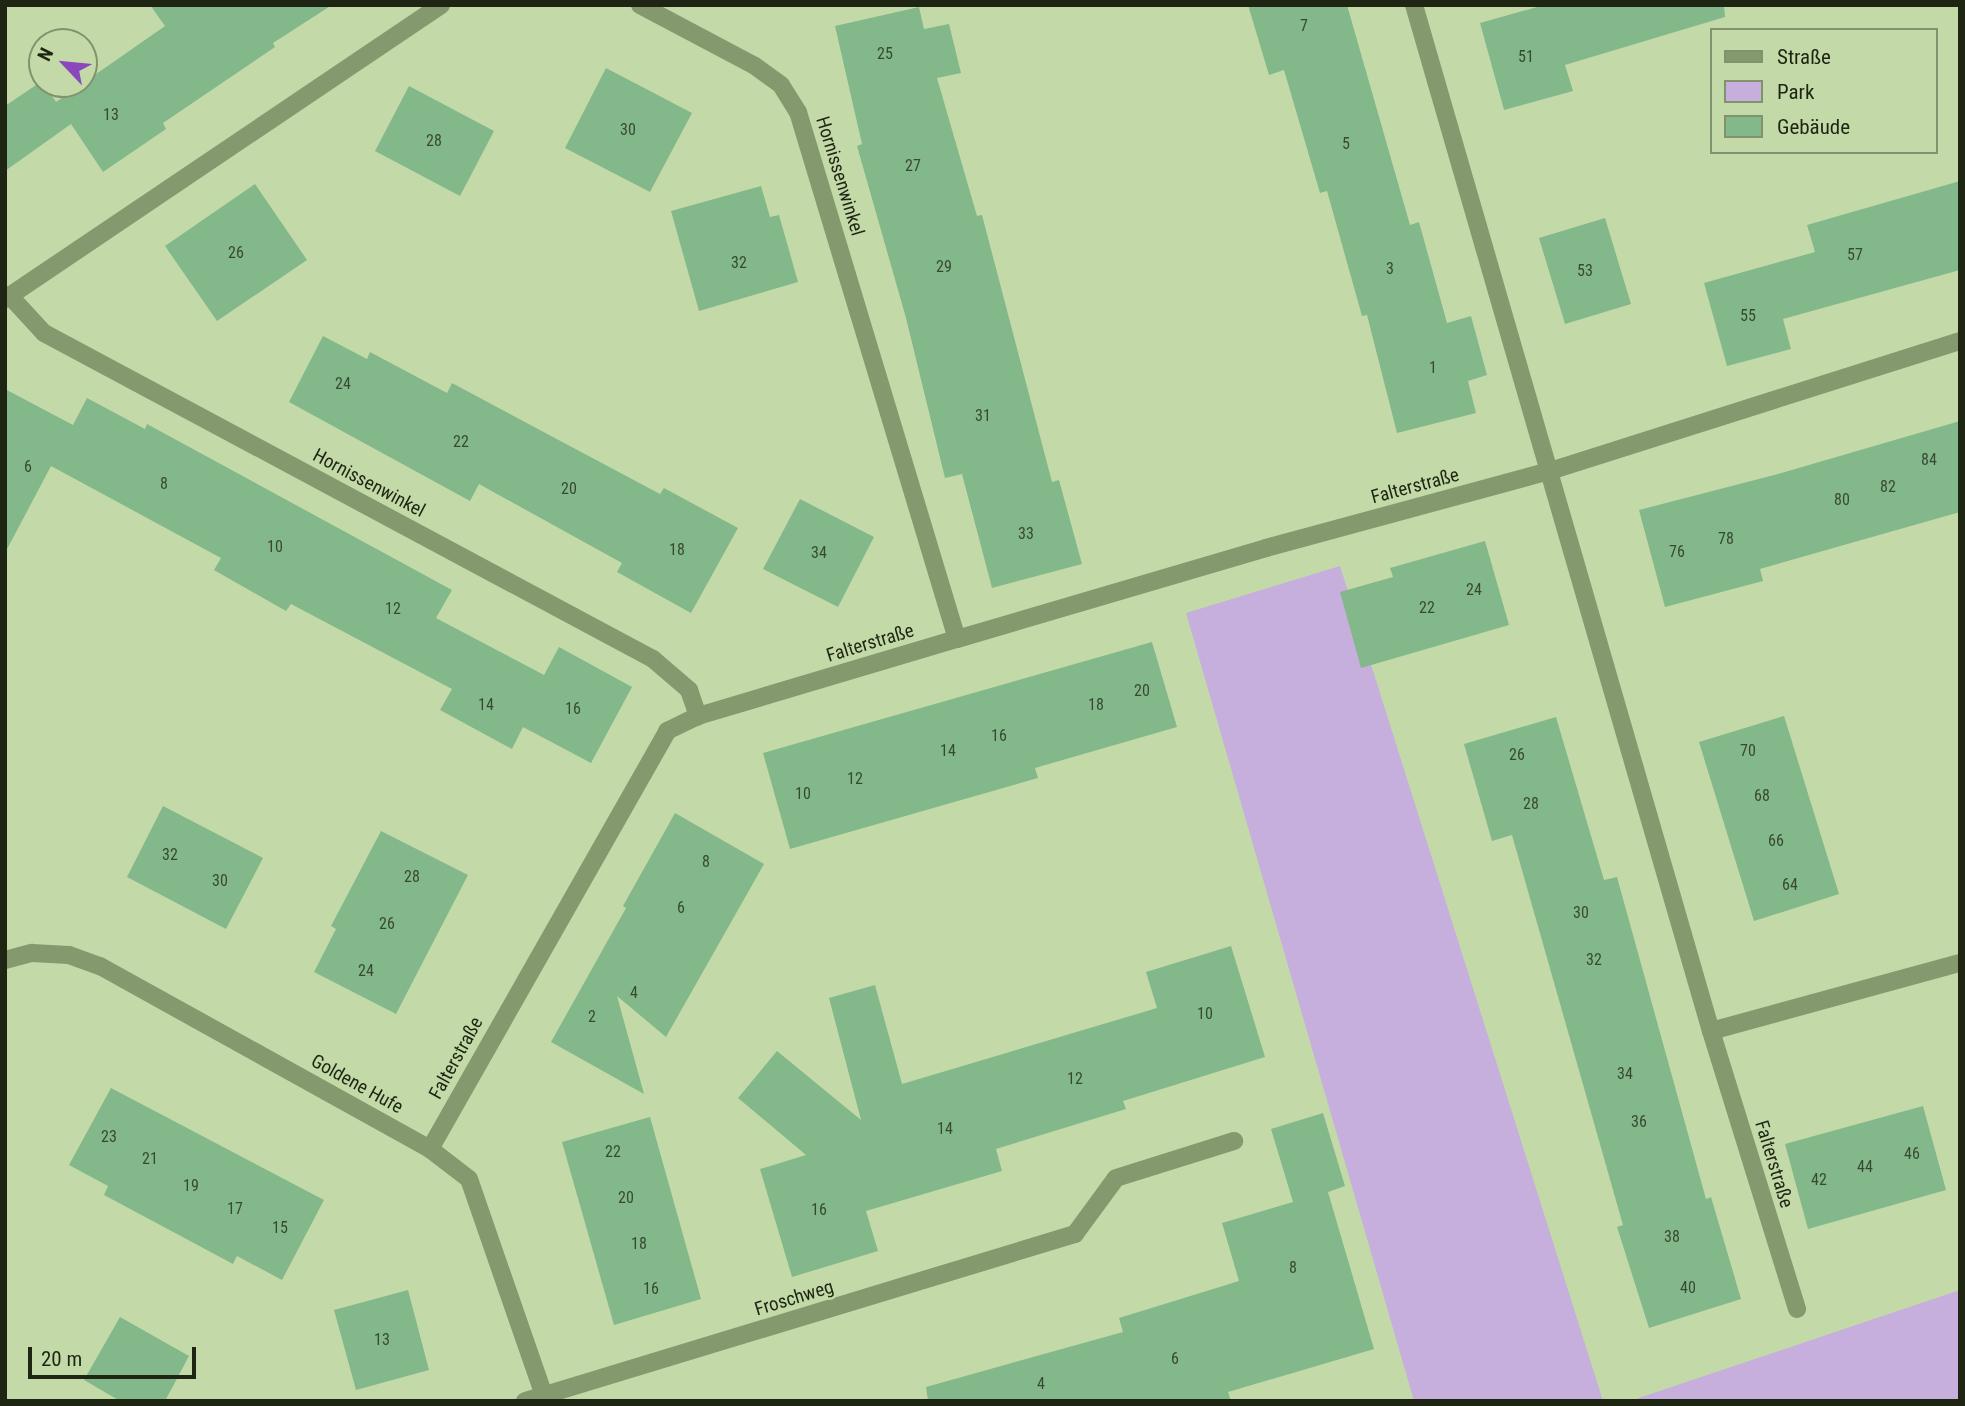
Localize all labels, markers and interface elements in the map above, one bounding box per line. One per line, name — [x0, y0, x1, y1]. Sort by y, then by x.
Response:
house number: 7 — [1300, 16, 1308, 36]
north arrow — [28, 28, 98, 98]
legend — [1710, 28, 1937, 154]
text: N — [33, 44, 58, 65]
house number: 25 — [877, 44, 893, 64]
text: Straße — [1777, 45, 1831, 69]
house number: 51 — [1518, 47, 1534, 67]
text: Park — [1777, 80, 1814, 104]
house number: 13 — [103, 105, 119, 125]
street label: Hornissenwinkel — [811, 114, 869, 238]
text: Gebäude — [1777, 115, 1850, 139]
house number: 30 — [620, 120, 636, 140]
house number: 28 — [426, 131, 442, 151]
house number: 5 — [1342, 134, 1350, 154]
house number: 27 — [905, 156, 921, 176]
house number: 26 — [228, 243, 244, 263]
house number: 57 — [1847, 245, 1863, 265]
house number: 32 — [731, 253, 747, 273]
house number: 29 — [936, 257, 952, 277]
house number: 3 — [1386, 259, 1394, 279]
house number: 53 — [1577, 261, 1593, 281]
house number: 55 — [1740, 306, 1756, 326]
house number: 1 — [1429, 358, 1437, 378]
house number: 24 — [335, 374, 351, 394]
house number: 31 — [975, 406, 991, 426]
house number: 22 — [453, 432, 469, 452]
street label: Hornissenwinkel — [309, 444, 429, 522]
house number: 84 — [1921, 450, 1937, 470]
house number: 6 — [24, 457, 32, 477]
street label: Falterstraße — [1368, 463, 1462, 509]
house number: 8 — [160, 474, 168, 494]
house number: 82 — [1880, 477, 1896, 497]
house number: 20 — [561, 479, 577, 499]
house number: 80 — [1834, 490, 1850, 510]
house number: 33 — [1018, 524, 1034, 544]
house number: 78 — [1718, 529, 1734, 549]
house number: 10 — [267, 537, 283, 557]
house number: 18 — [669, 540, 685, 560]
house number: 76 — [1669, 542, 1685, 562]
house number: 34 — [811, 543, 827, 563]
house number: 24 — [1466, 580, 1482, 600]
house number: 22 — [1419, 598, 1435, 618]
house number: 12 — [385, 599, 401, 619]
street label: Falterstraße — [824, 619, 916, 667]
house number: 20 — [1134, 681, 1150, 701]
house number: 14 — [478, 695, 494, 715]
house number: 18 — [1088, 695, 1104, 715]
house number: 16 — [565, 699, 581, 719]
house number: 16 — [991, 726, 1007, 746]
house number: 14 — [940, 741, 956, 761]
house number: 70 — [1740, 741, 1756, 761]
house number: 26 — [1509, 745, 1525, 765]
house number: 12 — [847, 769, 863, 789]
house number: 10 — [795, 784, 811, 804]
house number: 68 — [1754, 786, 1770, 806]
house number: 28 — [1523, 794, 1539, 814]
house number: 66 — [1768, 831, 1784, 851]
house number: 32 — [162, 845, 178, 865]
house number: 8 — [702, 852, 710, 872]
house number: 28 — [404, 867, 420, 887]
house number: 30 — [212, 871, 228, 891]
house number: 64 — [1782, 875, 1798, 895]
house number: 6 — [677, 898, 685, 918]
house number: 30 — [1573, 903, 1589, 923]
house number: 26 — [379, 914, 395, 934]
house number: 32 — [1586, 950, 1602, 970]
house number: 24 — [358, 961, 374, 981]
house number: 4 — [630, 983, 638, 1003]
house number: 10 — [1197, 1004, 1213, 1024]
house number: 2 — [588, 1007, 596, 1027]
street label: Falterstraße — [424, 1013, 488, 1103]
street label: Goldene Hufe — [307, 1049, 407, 1119]
house number: 34 — [1617, 1064, 1633, 1084]
house number: 12 — [1067, 1069, 1083, 1089]
house number: 36 — [1631, 1112, 1647, 1132]
street label: Falterstraße — [1750, 1118, 1798, 1210]
house number: 14 — [937, 1119, 953, 1139]
house number: 23 — [101, 1127, 117, 1147]
house number: 22 — [605, 1142, 621, 1162]
house number: 46 — [1904, 1144, 1920, 1164]
house number: 21 — [142, 1149, 158, 1169]
house number: 44 — [1857, 1157, 1873, 1177]
house number: 42 — [1811, 1170, 1827, 1190]
house number: 19 — [183, 1176, 199, 1196]
house number: 20 — [618, 1188, 634, 1208]
house number: 17 — [227, 1199, 243, 1219]
house number: 16 — [811, 1200, 827, 1220]
house number: 15 — [272, 1218, 288, 1238]
house number: 38 — [1664, 1227, 1680, 1247]
house number: 18 — [631, 1234, 647, 1254]
house number: 8 — [1289, 1258, 1297, 1278]
street label: Froschweg — [752, 1275, 836, 1321]
house number: 40 — [1680, 1278, 1696, 1298]
house number: 16 — [643, 1279, 659, 1299]
house number: 13 — [374, 1330, 390, 1350]
scale bar — [32, 1332, 200, 1376]
text: 20 m — [41, 1347, 82, 1371]
house number: 6 — [1171, 1349, 1179, 1369]
house number: 4 — [1037, 1374, 1045, 1394]

